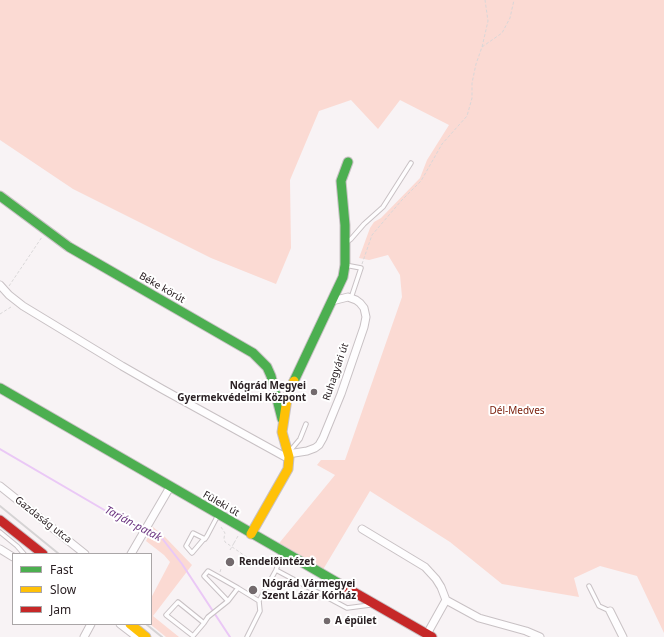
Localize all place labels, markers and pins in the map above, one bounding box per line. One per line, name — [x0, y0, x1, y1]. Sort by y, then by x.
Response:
place label: Nógrád Megyei Gyermekvédelmi Központ — [177, 380, 306, 404]
marker: Nógrád Megyei Gyermekvédelmi Központ — [309, 387, 319, 397]
marker: Rendelőintézet — [224, 556, 236, 568]
place label: Rendelőintézet — [239, 556, 314, 568]
place label: Nógrád Vármegyei Szent Lázár Kórház — [262, 578, 356, 602]
marker: Nógrád Vármegyei Szent Lázár Kórház — [247, 584, 259, 596]
place label: A épület — [335, 615, 377, 627]
marker: A épület — [322, 616, 332, 626]

